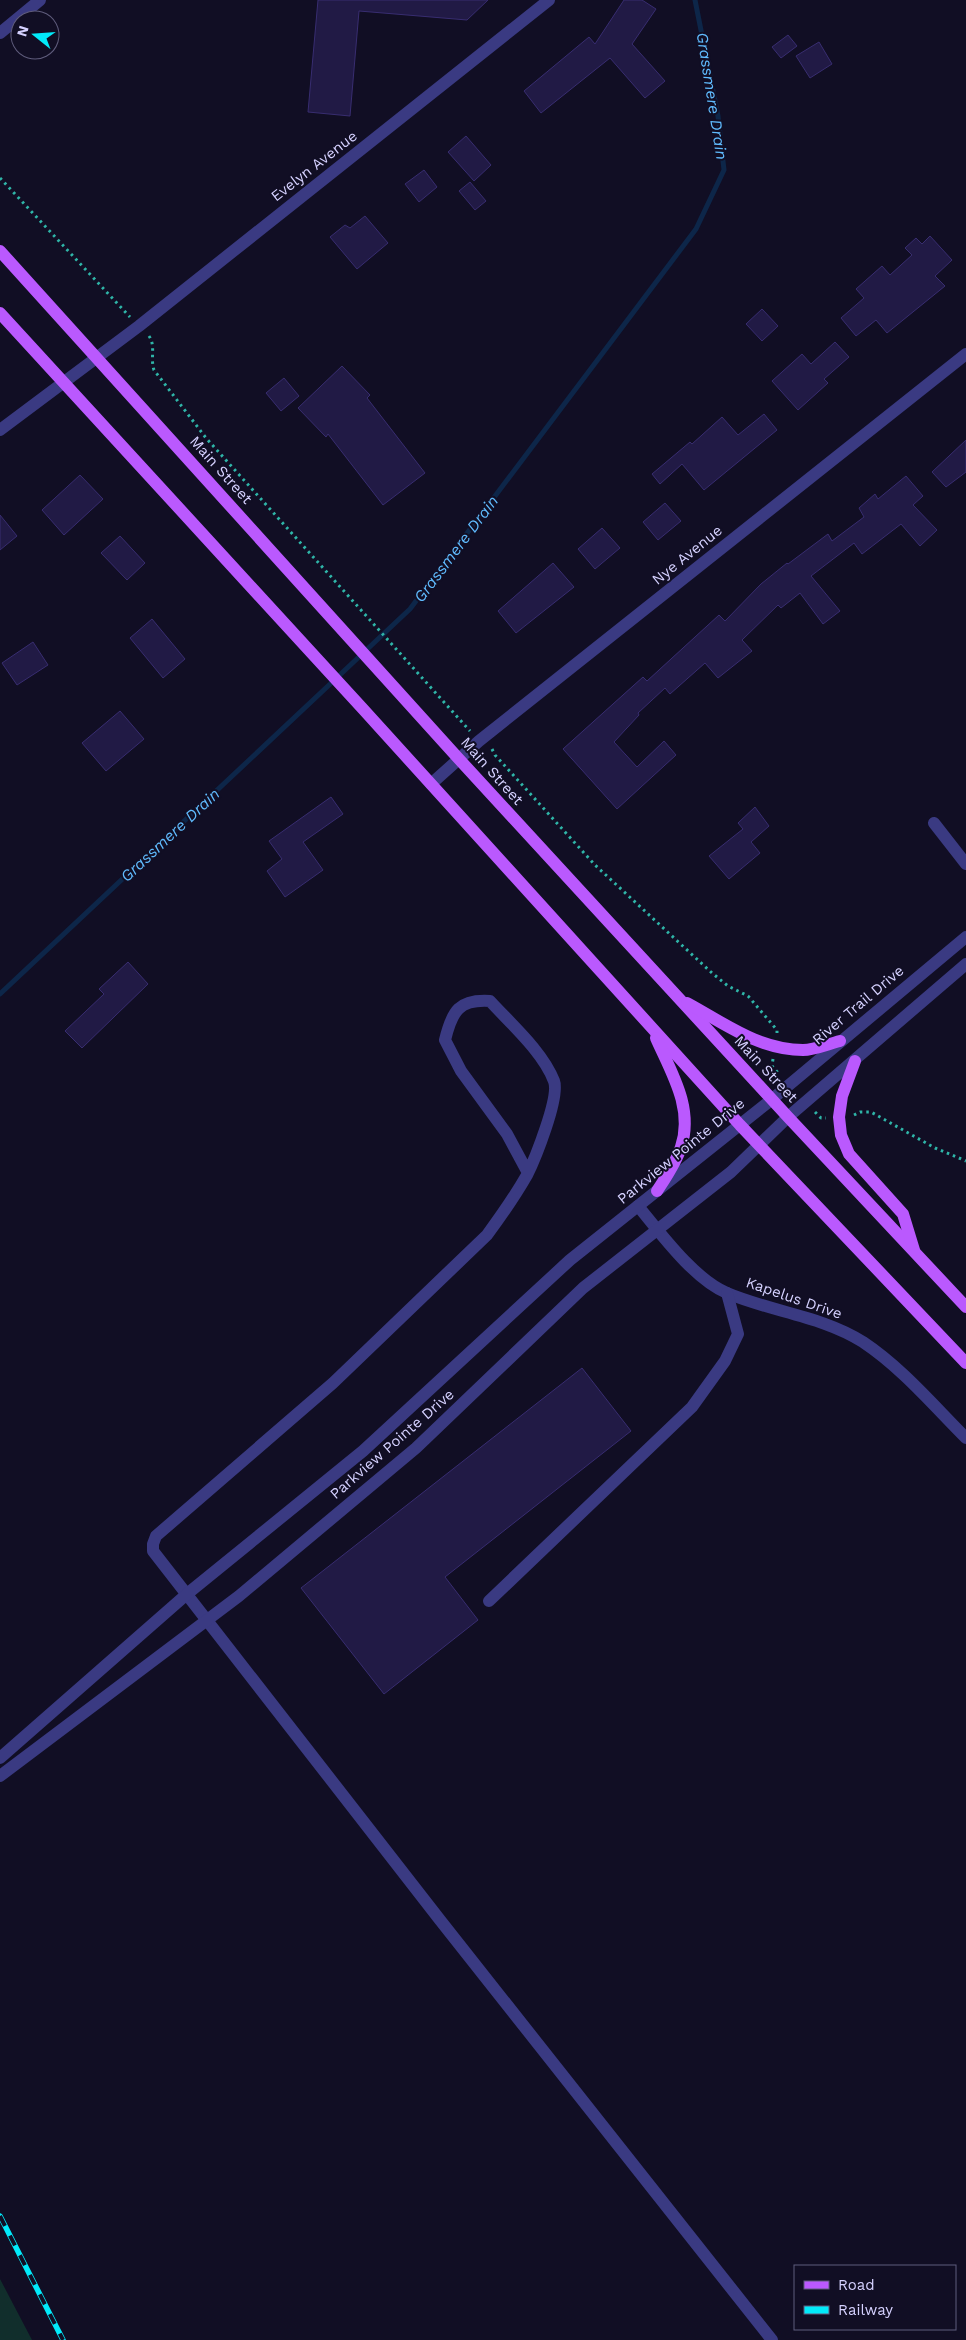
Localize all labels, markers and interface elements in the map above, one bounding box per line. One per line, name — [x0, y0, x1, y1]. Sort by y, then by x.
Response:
north arrow — [10, 10, 60, 60]
text: N — [13, 24, 32, 38]
water label: Grassmere Drain — [693, 31, 731, 161]
street label: Evelyn Avenue — [267, 127, 361, 205]
street label: Main Street — [186, 432, 257, 508]
water label: Grassmere Drain — [410, 492, 502, 606]
street label: Nye Avenue — [648, 521, 726, 589]
street label: Main Street — [457, 733, 528, 809]
water label: Grassmere Drain — [116, 784, 224, 886]
street label: River Trail Drive — [809, 962, 907, 1048]
street label: Main Street — [731, 1032, 802, 1107]
street label: Parkview Pointe Drive — [614, 1094, 748, 1208]
street label: Kapelus Drive — [744, 1273, 844, 1323]
street label: Parkview Pointe Drive — [326, 1385, 458, 1503]
legend — [794, 2265, 956, 2330]
text: Road — [838, 2276, 875, 2294]
text: Railway — [838, 2301, 893, 2319]

